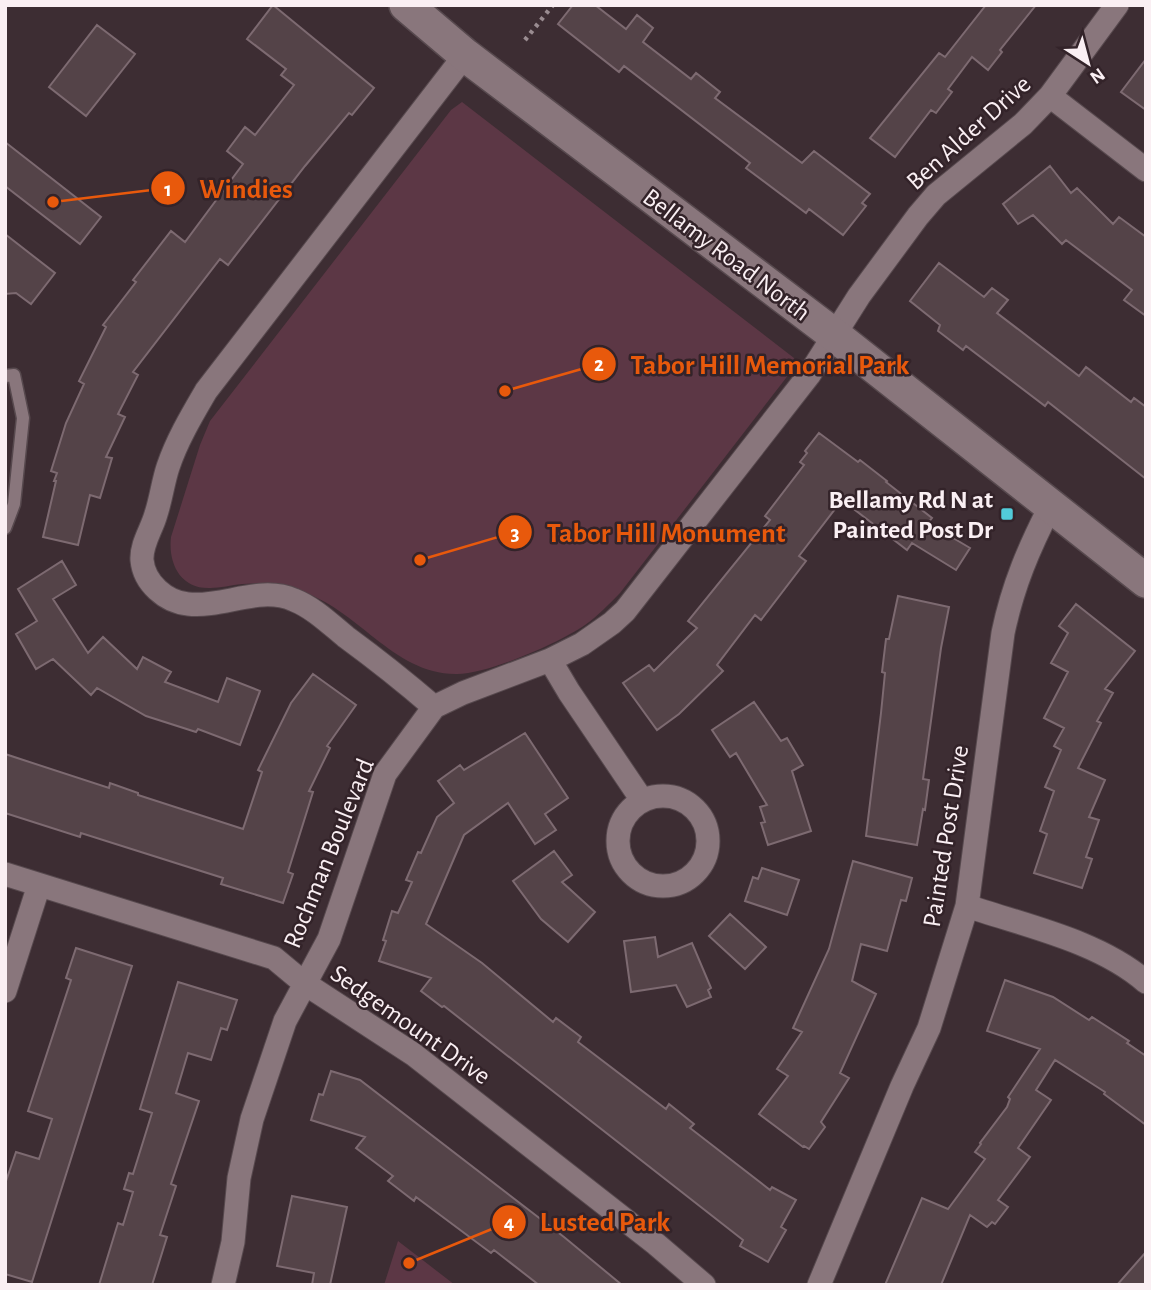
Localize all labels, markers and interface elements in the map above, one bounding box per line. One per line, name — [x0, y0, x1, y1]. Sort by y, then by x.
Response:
north arrow — [1053, 28, 1123, 98]
text: N — [1086, 64, 1108, 87]
street label: Ben Alder Drive — [902, 71, 1036, 195]
callout: Windies — [150, 164, 307, 213]
text: Windies — [199, 176, 293, 204]
text: 1 — [164, 179, 172, 200]
street label: Bellamy Road North — [638, 184, 815, 326]
callout: Tabor Hill Memorial Park — [582, 339, 923, 388]
text: Tabor Hill Memorial Park — [631, 352, 910, 380]
text: 2 — [594, 354, 604, 375]
place label: Bellamy Rd N at Painted Post Dr — [828, 487, 993, 543]
marker: Bellamy Rd N at Painted Post Dr — [999, 506, 1015, 522]
callout: Tabor Hill Monument — [498, 508, 799, 557]
text: Tabor Hill Monument — [547, 520, 786, 548]
text: 3 — [510, 523, 520, 544]
street label: Painted Post Drive — [919, 743, 973, 929]
street label: Rochman Boulevard — [279, 755, 379, 952]
street label: Sedgemount Drive — [326, 960, 495, 1090]
callout: Lusted Park — [491, 1197, 685, 1246]
text: Lusted Park — [540, 1209, 670, 1237]
text: 4 — [504, 1212, 514, 1233]

